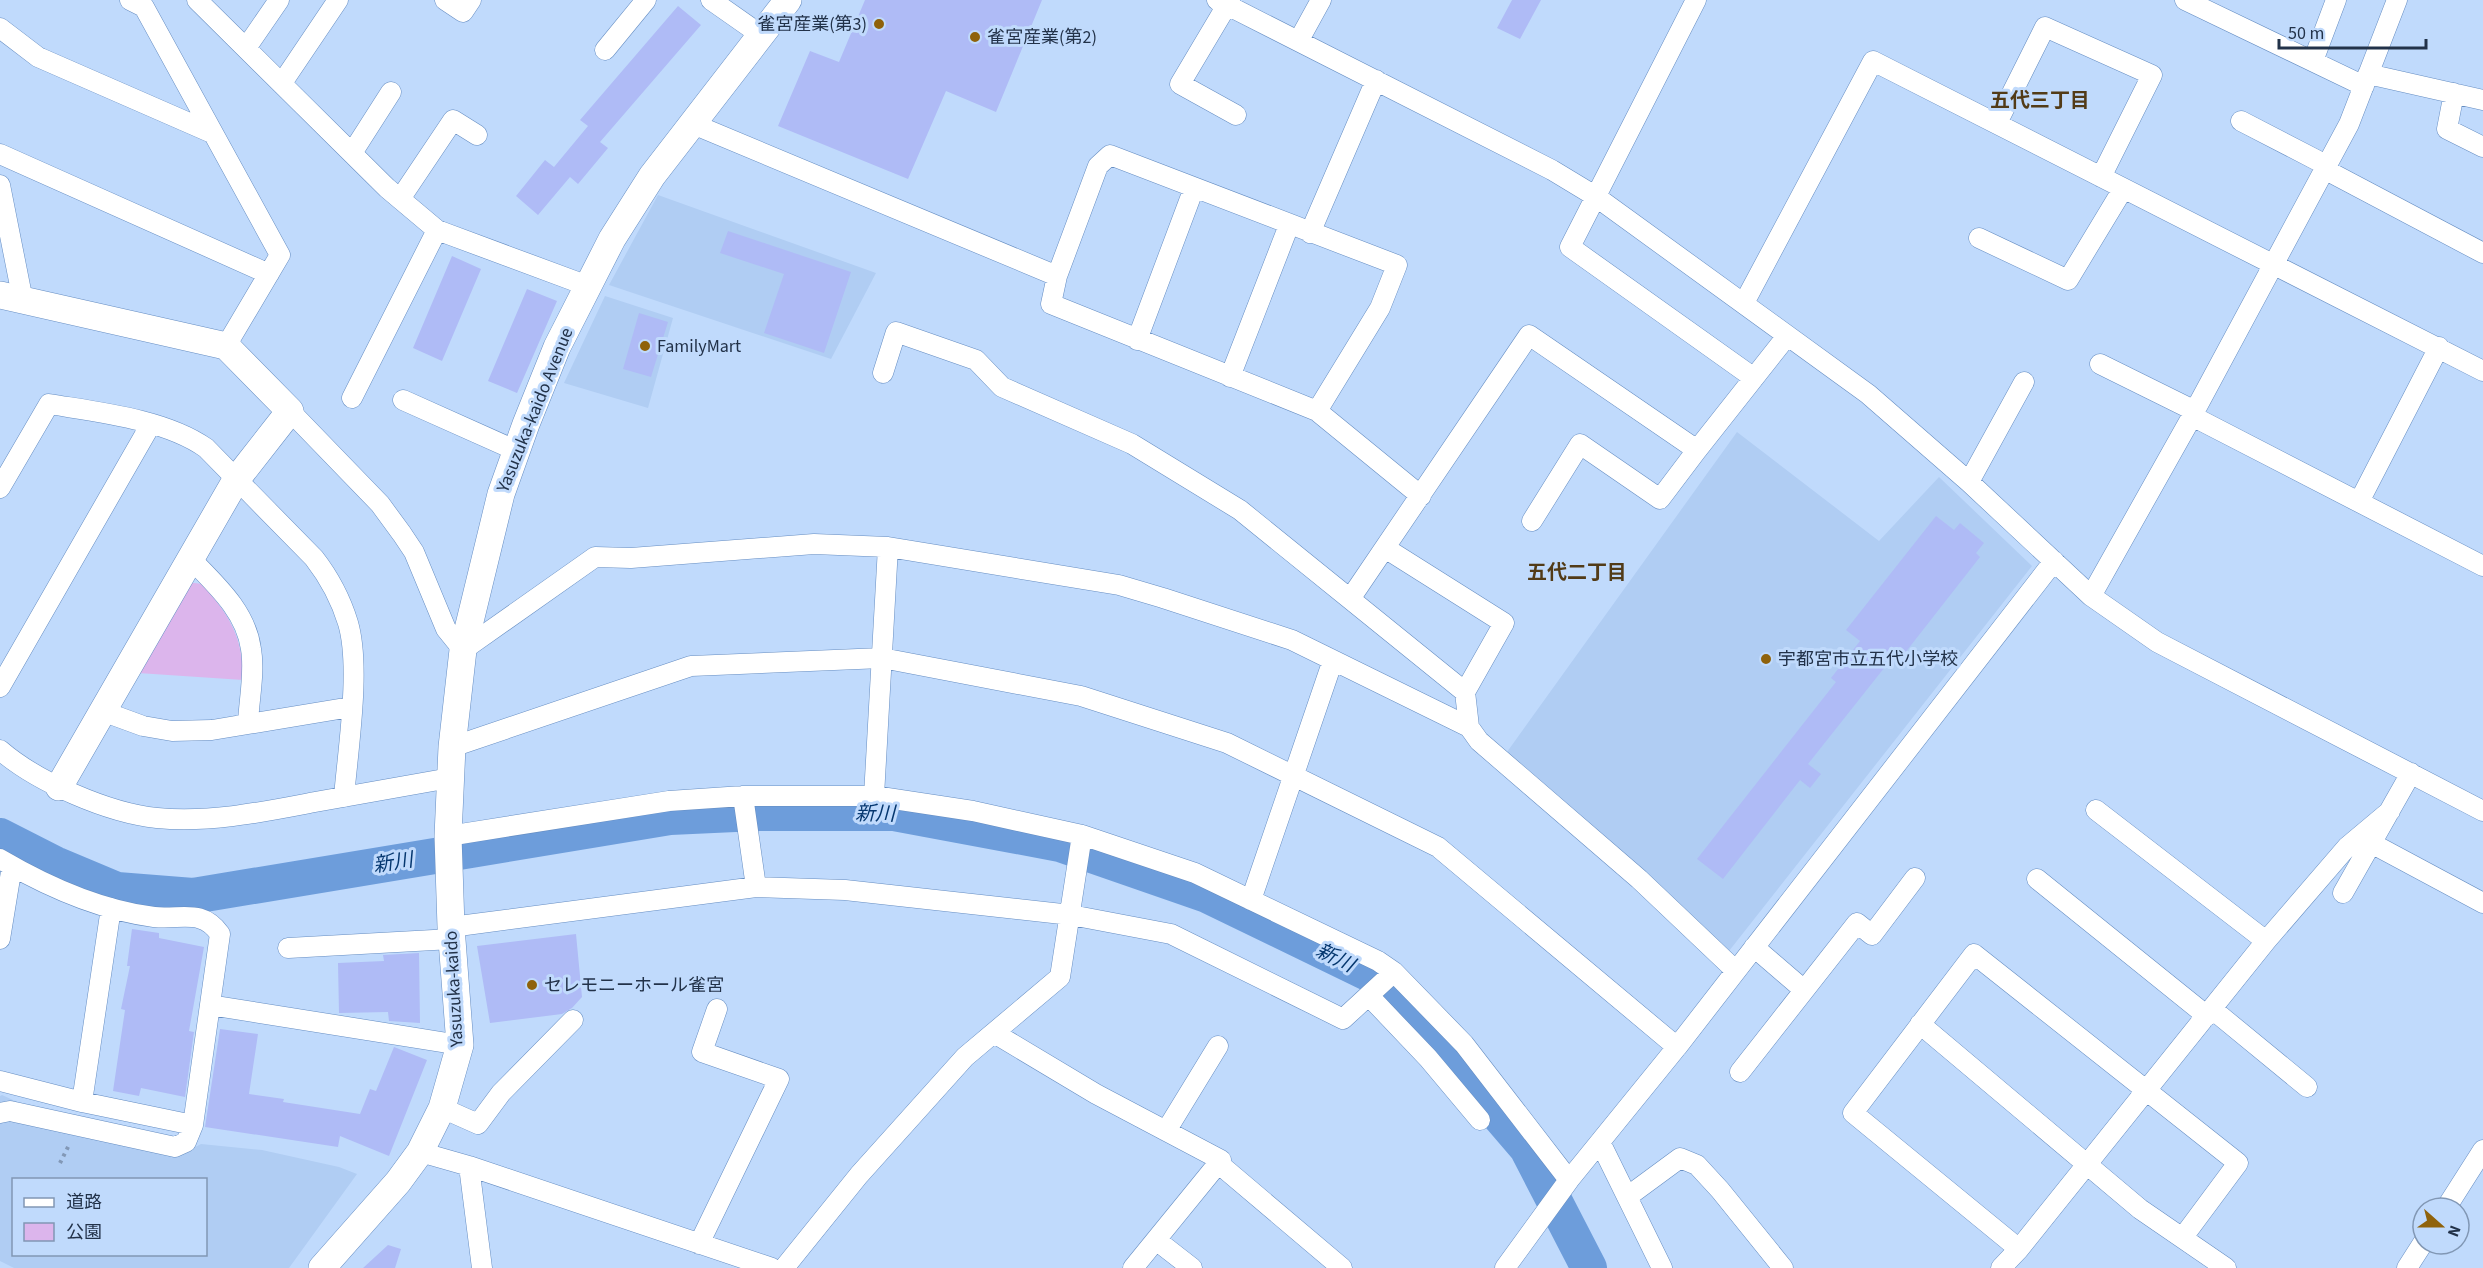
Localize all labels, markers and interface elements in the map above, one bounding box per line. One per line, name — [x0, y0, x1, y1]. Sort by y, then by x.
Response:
place label: 雀宮産業(第3) — [757, 12, 867, 37]
scale bar — [2279, 12, 2426, 50]
marker: 雀宮産業(第3) — [872, 17, 886, 31]
text: 50 m — [2288, 21, 2324, 46]
place label: 雀宮産業(第2) — [987, 25, 1097, 50]
marker: 雀宮産業(第2) — [968, 30, 982, 44]
district label: 五代三丁目 — [1990, 87, 2090, 115]
street label: Yasuzuka-kaido Avenue — [490, 324, 579, 497]
place label: FamilyMart — [657, 334, 741, 359]
marker: FamilyMart — [638, 339, 652, 353]
district label: 五代二丁目 — [1527, 559, 1627, 587]
place label: 宇都宮市立五代小学校 — [1778, 647, 1958, 672]
marker: 宇都宮市立五代小学校 — [1759, 652, 1773, 666]
water label: 新川 — [855, 800, 897, 828]
water label: 新川 — [371, 846, 417, 880]
street label: Yasuzuka-kaido — [438, 930, 470, 1049]
water label: 新川 — [1311, 937, 1361, 980]
place label: セレモニーホール雀宮 — [544, 973, 724, 998]
marker: セレモニーホール雀宮 — [525, 978, 539, 992]
legend — [12, 1178, 207, 1256]
text: 道路 — [66, 1190, 102, 1215]
north arrow — [2411, 1196, 2471, 1256]
text: 公園 — [66, 1220, 102, 1245]
text: N — [2442, 1222, 2466, 1240]

